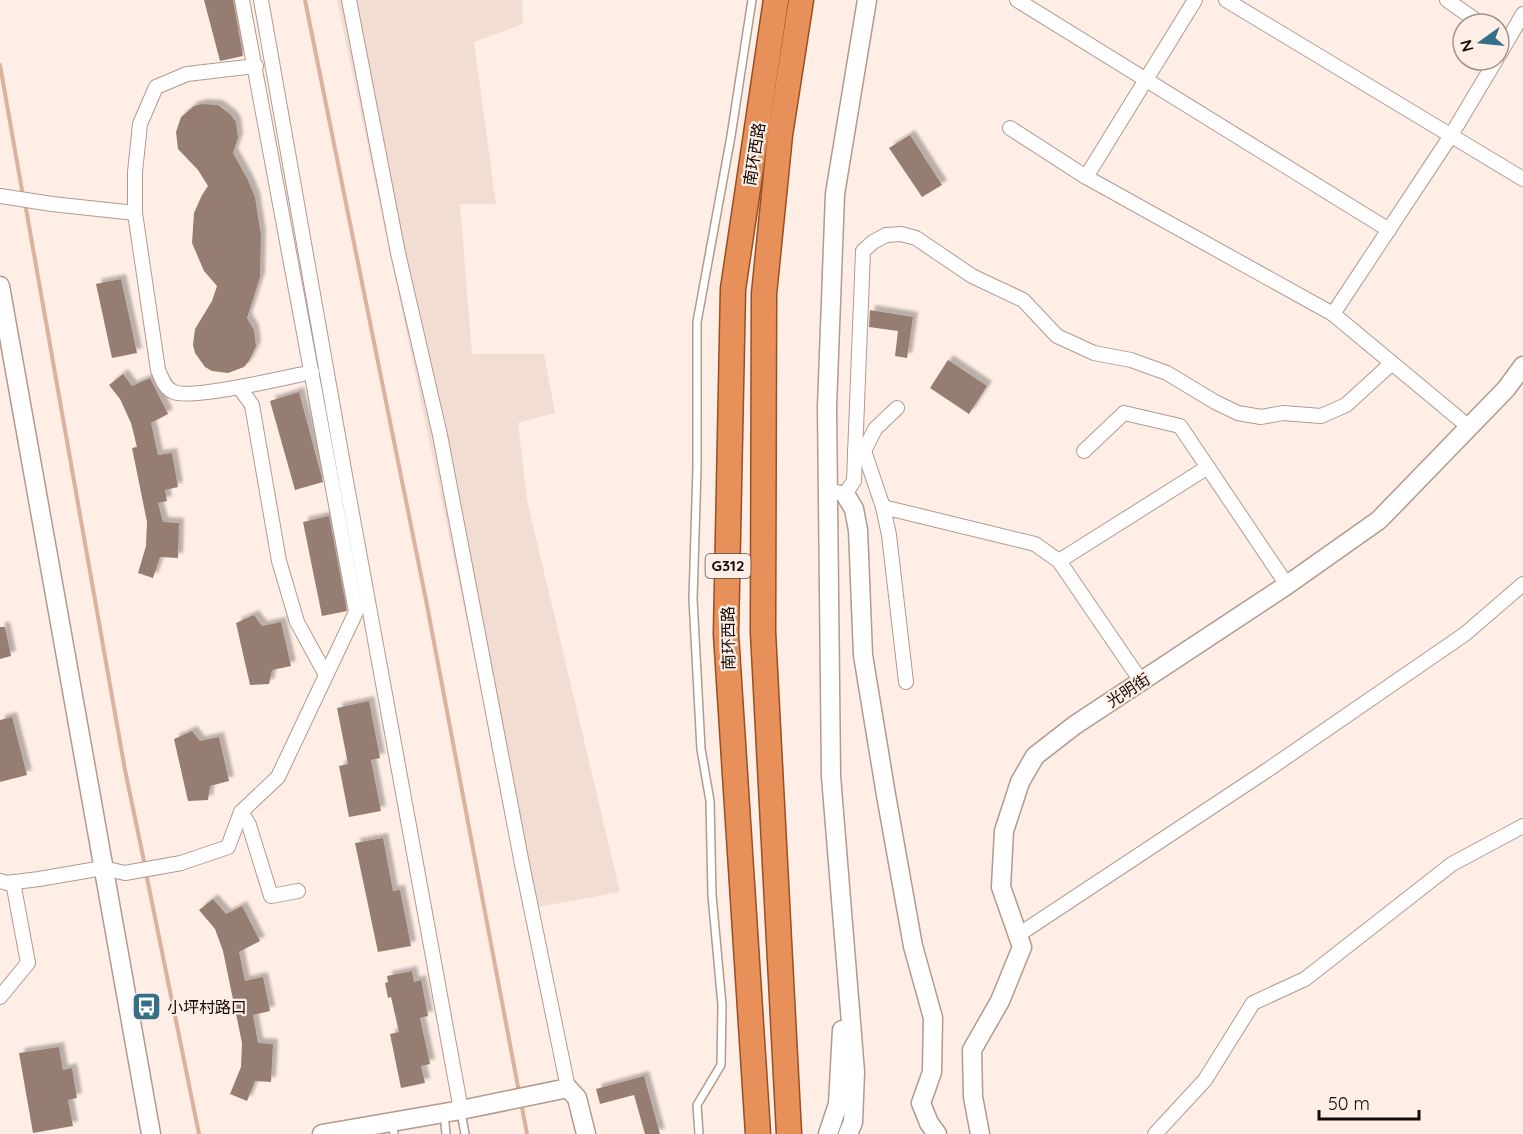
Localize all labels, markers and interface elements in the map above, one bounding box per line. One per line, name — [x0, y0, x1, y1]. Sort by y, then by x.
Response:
north arrow — [1451, 12, 1511, 72]
text: N — [1455, 38, 1478, 54]
street label: 南环西路 — [739, 121, 769, 187]
road number: G312 — [706, 554, 750, 578]
street label: 南环西路 — [717, 606, 739, 670]
street label: 光明街 — [1102, 669, 1154, 711]
bus stop icon: 小坪村路口 — [130, 991, 162, 1023]
place label: 小坪村路口 — [167, 997, 247, 1017]
scale bar — [1319, 1083, 1420, 1121]
text: 50 m — [1328, 1092, 1370, 1115]

